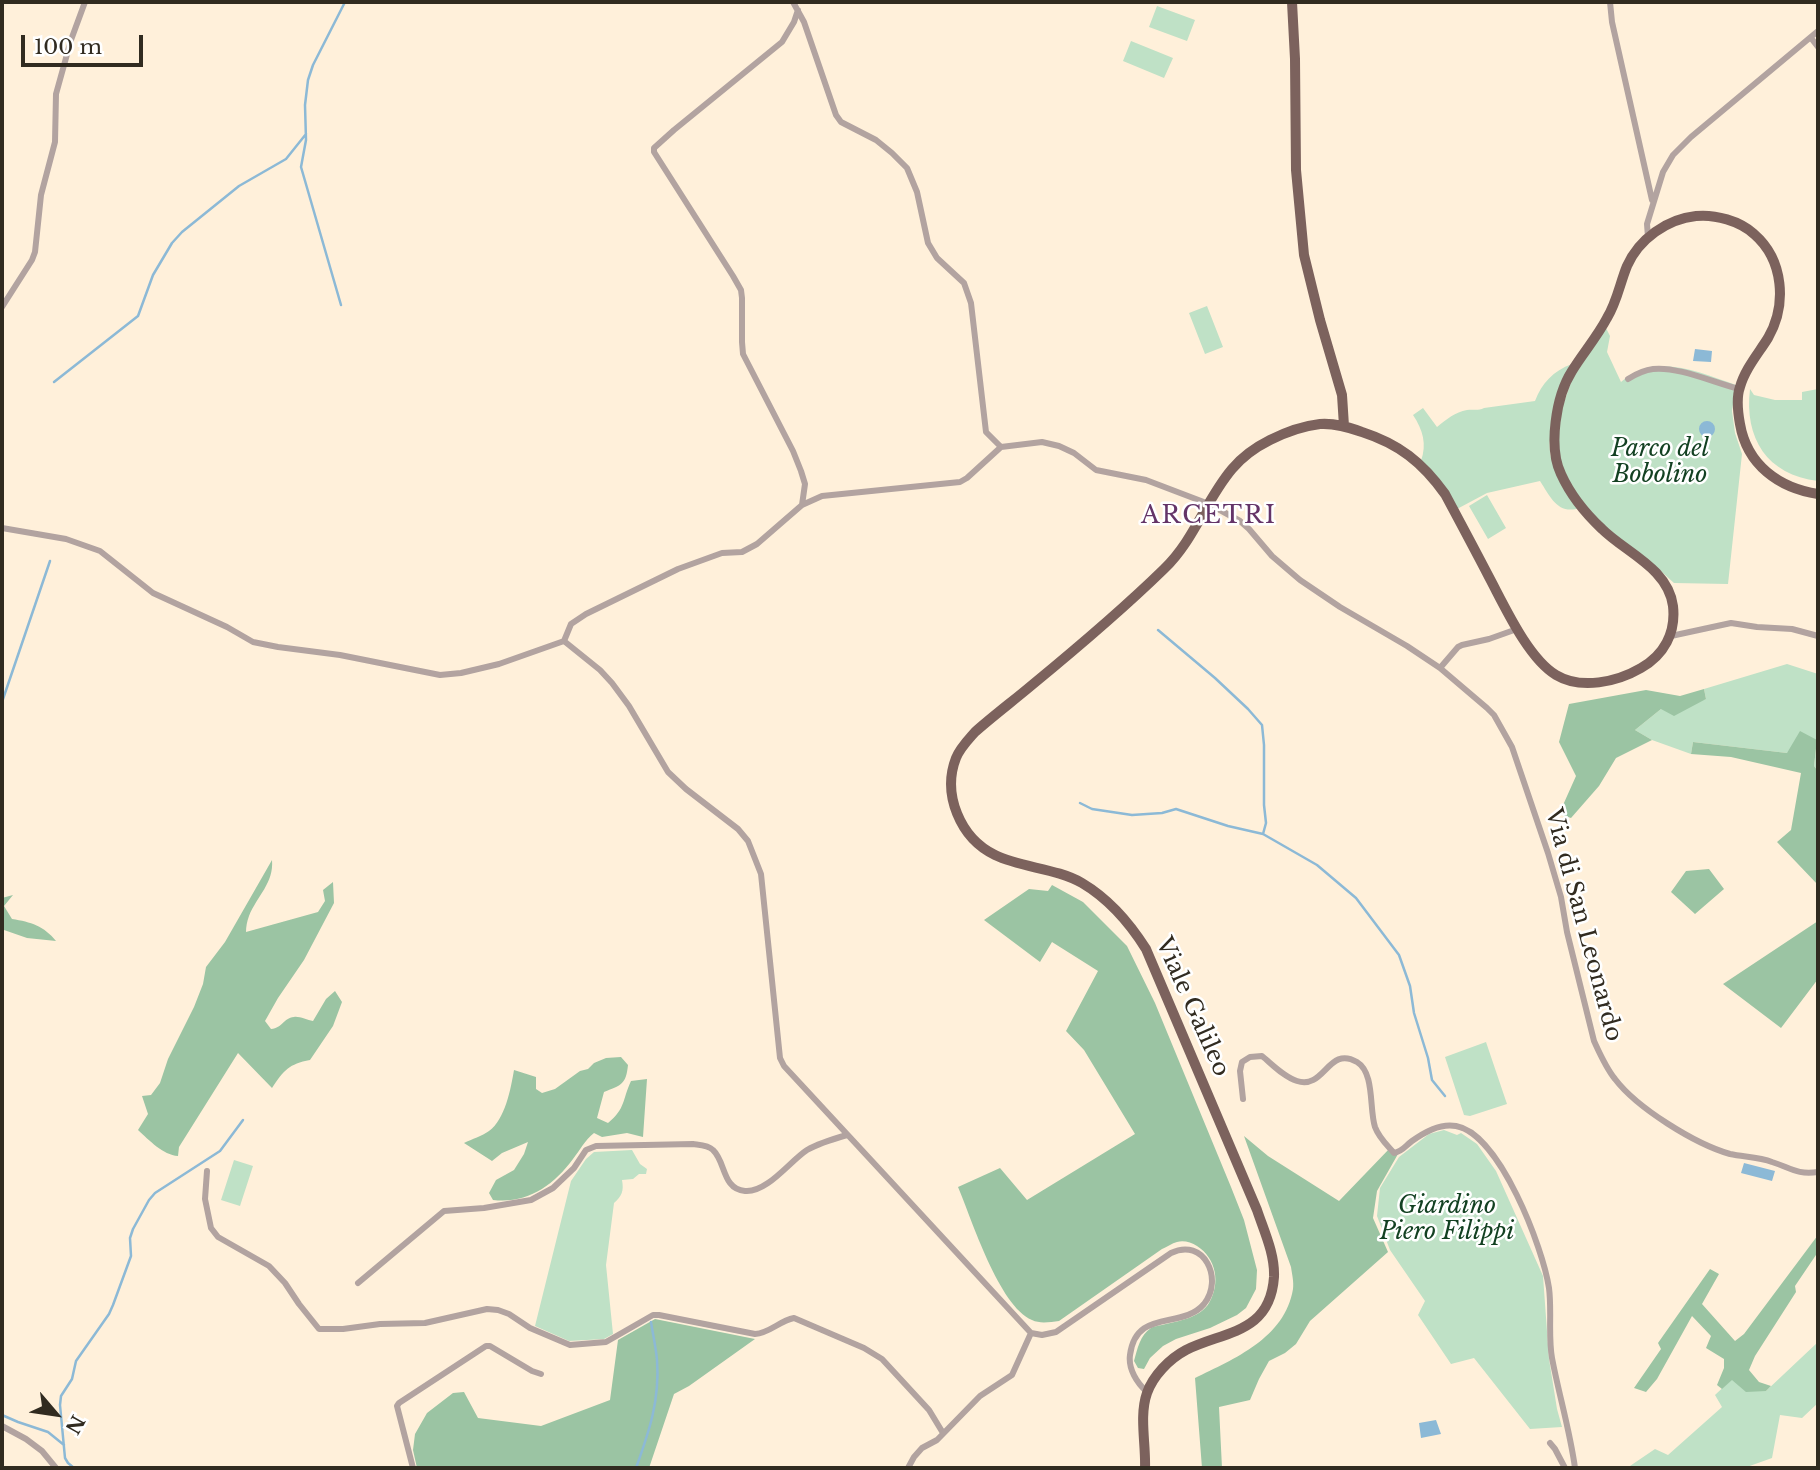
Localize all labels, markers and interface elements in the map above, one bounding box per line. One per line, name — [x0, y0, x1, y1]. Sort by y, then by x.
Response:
scale bar — [24, 21, 147, 65]
text: 100 m — [34, 34, 102, 60]
park label: Parco del Bobolino — [1611, 436, 1709, 490]
district label: ARCETRI — [1142, 502, 1276, 530]
street label: Via di San Leonardo — [1539, 806, 1627, 1044]
street label: Viale Galileo — [1149, 933, 1235, 1081]
park label: Giardino Piero Filippi — [1380, 1193, 1514, 1247]
north arrow — [21, 1379, 91, 1449]
text: N — [60, 1411, 89, 1438]

